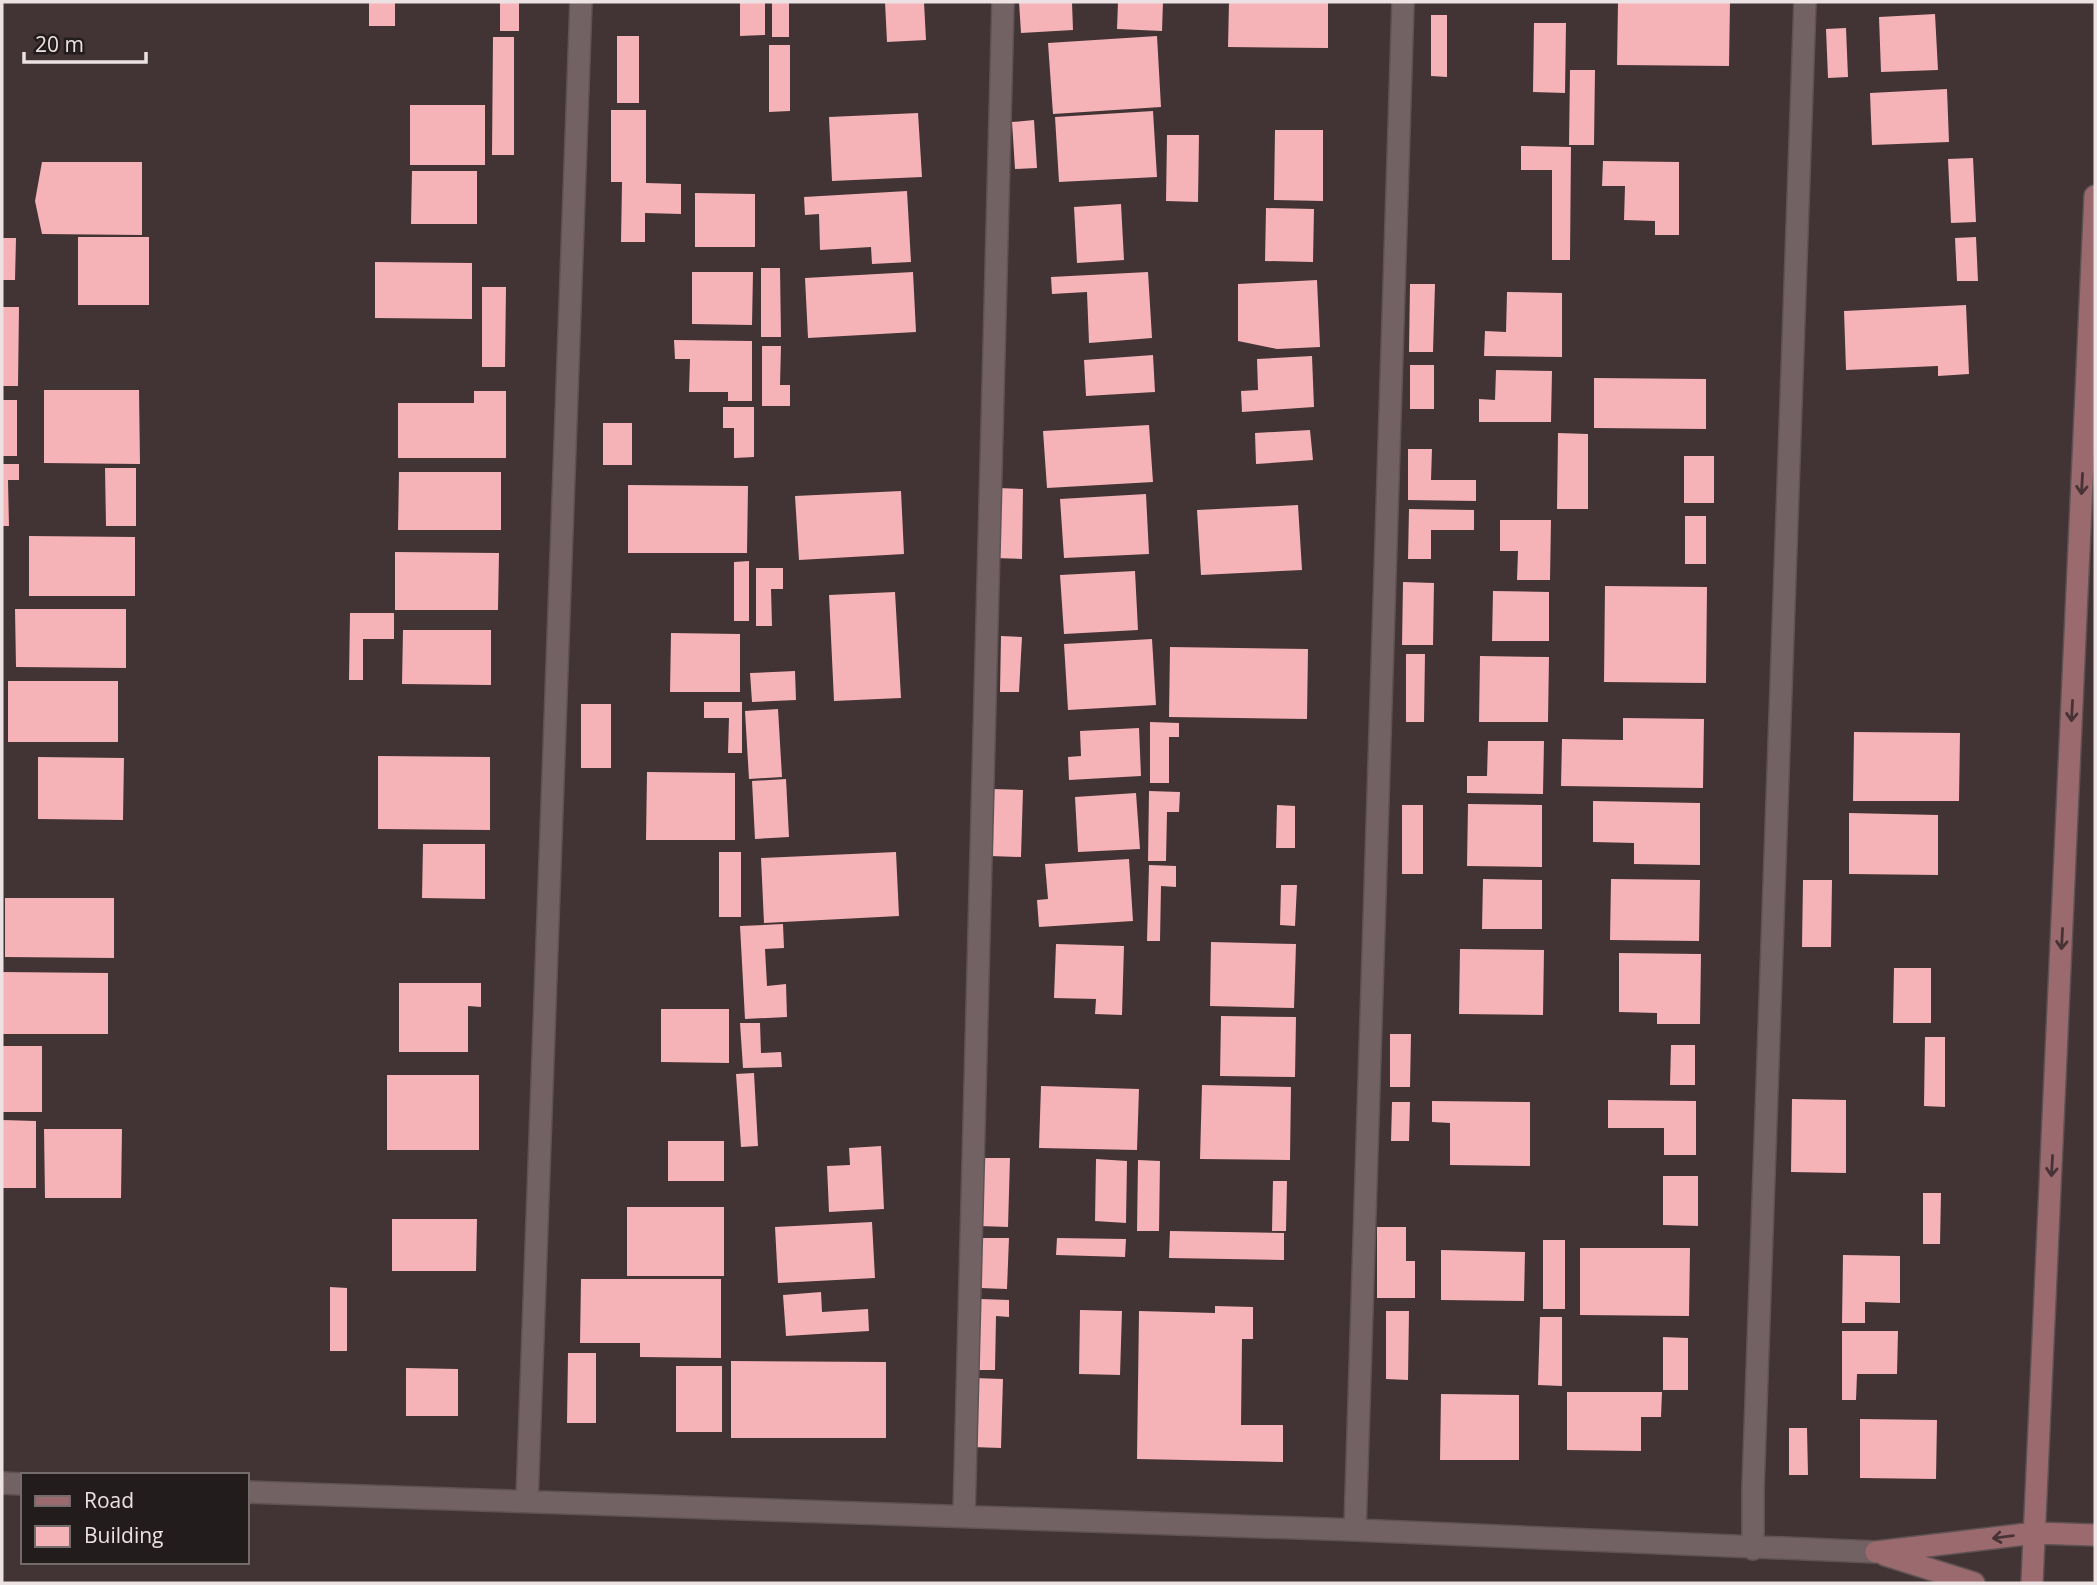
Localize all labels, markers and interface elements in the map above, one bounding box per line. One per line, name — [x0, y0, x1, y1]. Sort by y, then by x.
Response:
scale bar — [24, 21, 147, 65]
text: 20 m — [35, 30, 84, 58]
one-way arrow — [2076, 472, 2089, 495]
one-way arrow — [2066, 700, 2079, 723]
one-way arrow — [2055, 927, 2068, 949]
one-way arrow — [2045, 1154, 2058, 1177]
legend — [21, 1473, 248, 1564]
text: Road — [84, 1486, 134, 1514]
text: Building — [84, 1521, 163, 1549]
one-way arrow — [1992, 1530, 2015, 1543]

